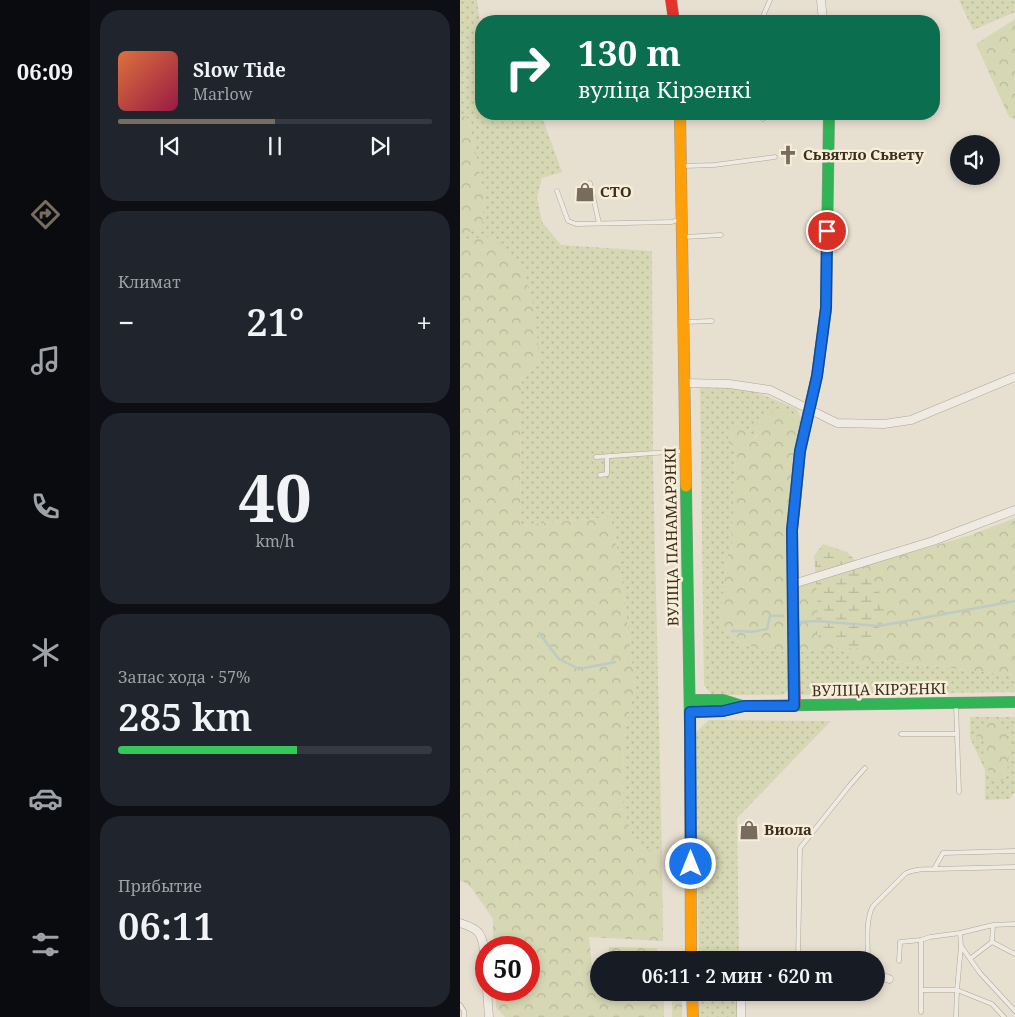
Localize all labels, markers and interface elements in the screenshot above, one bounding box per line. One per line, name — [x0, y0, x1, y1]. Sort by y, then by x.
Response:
text: 130 m — [578, 29, 681, 76]
icon: right — [495, 35, 560, 100]
text: 06:09 — [17, 56, 73, 86]
text: Slow Tide — [193, 57, 286, 83]
text: вуліца Кірэенкі — [578, 74, 752, 104]
text: Marlow — [193, 83, 253, 105]
icon: previous — [156, 132, 184, 160]
icon: pause — [261, 132, 289, 160]
icon: next — [366, 132, 394, 160]
map controls — [950, 135, 1000, 185]
button: sound — [950, 135, 1000, 185]
church icon: Сьвятло Сьвету — [777, 144, 799, 166]
place label: Сьвятло Сьвету — [803, 144, 925, 164]
shop icon: СТО — [574, 181, 596, 203]
place label: СТО — [600, 181, 632, 201]
icon: directions — [28, 197, 63, 232]
pin — [806, 210, 848, 252]
icon: arrive — [813, 217, 841, 245]
text: Климат — [118, 271, 181, 293]
text: 21° — [246, 295, 304, 347]
text: − — [118, 303, 134, 341]
text: + — [416, 303, 432, 341]
icon: music — [28, 343, 63, 378]
street label: ВУЛІЦА ПАНАМАРЭНКІ — [659, 447, 683, 627]
text: 40 — [238, 453, 312, 541]
icon: phone — [28, 489, 63, 524]
text: km/h — [255, 530, 295, 552]
icon: climate — [28, 635, 63, 670]
text: Запас хода · 57% — [118, 666, 250, 688]
street label: ВУЛІЦА КІРЭЕНКІ — [812, 678, 946, 700]
text: 285 km — [118, 690, 252, 742]
icon: car — [28, 781, 63, 816]
shop icon: Виола — [738, 819, 760, 841]
place label: Виола — [764, 819, 812, 839]
position arrow — [664, 837, 716, 889]
text: Прибытие — [118, 875, 202, 897]
text: 06:11 — [118, 899, 215, 951]
icon: filters — [28, 927, 63, 962]
speed limit sign: 50 — [475, 936, 540, 1001]
text: 06:11 · 2 мин · 620 m — [642, 963, 833, 989]

